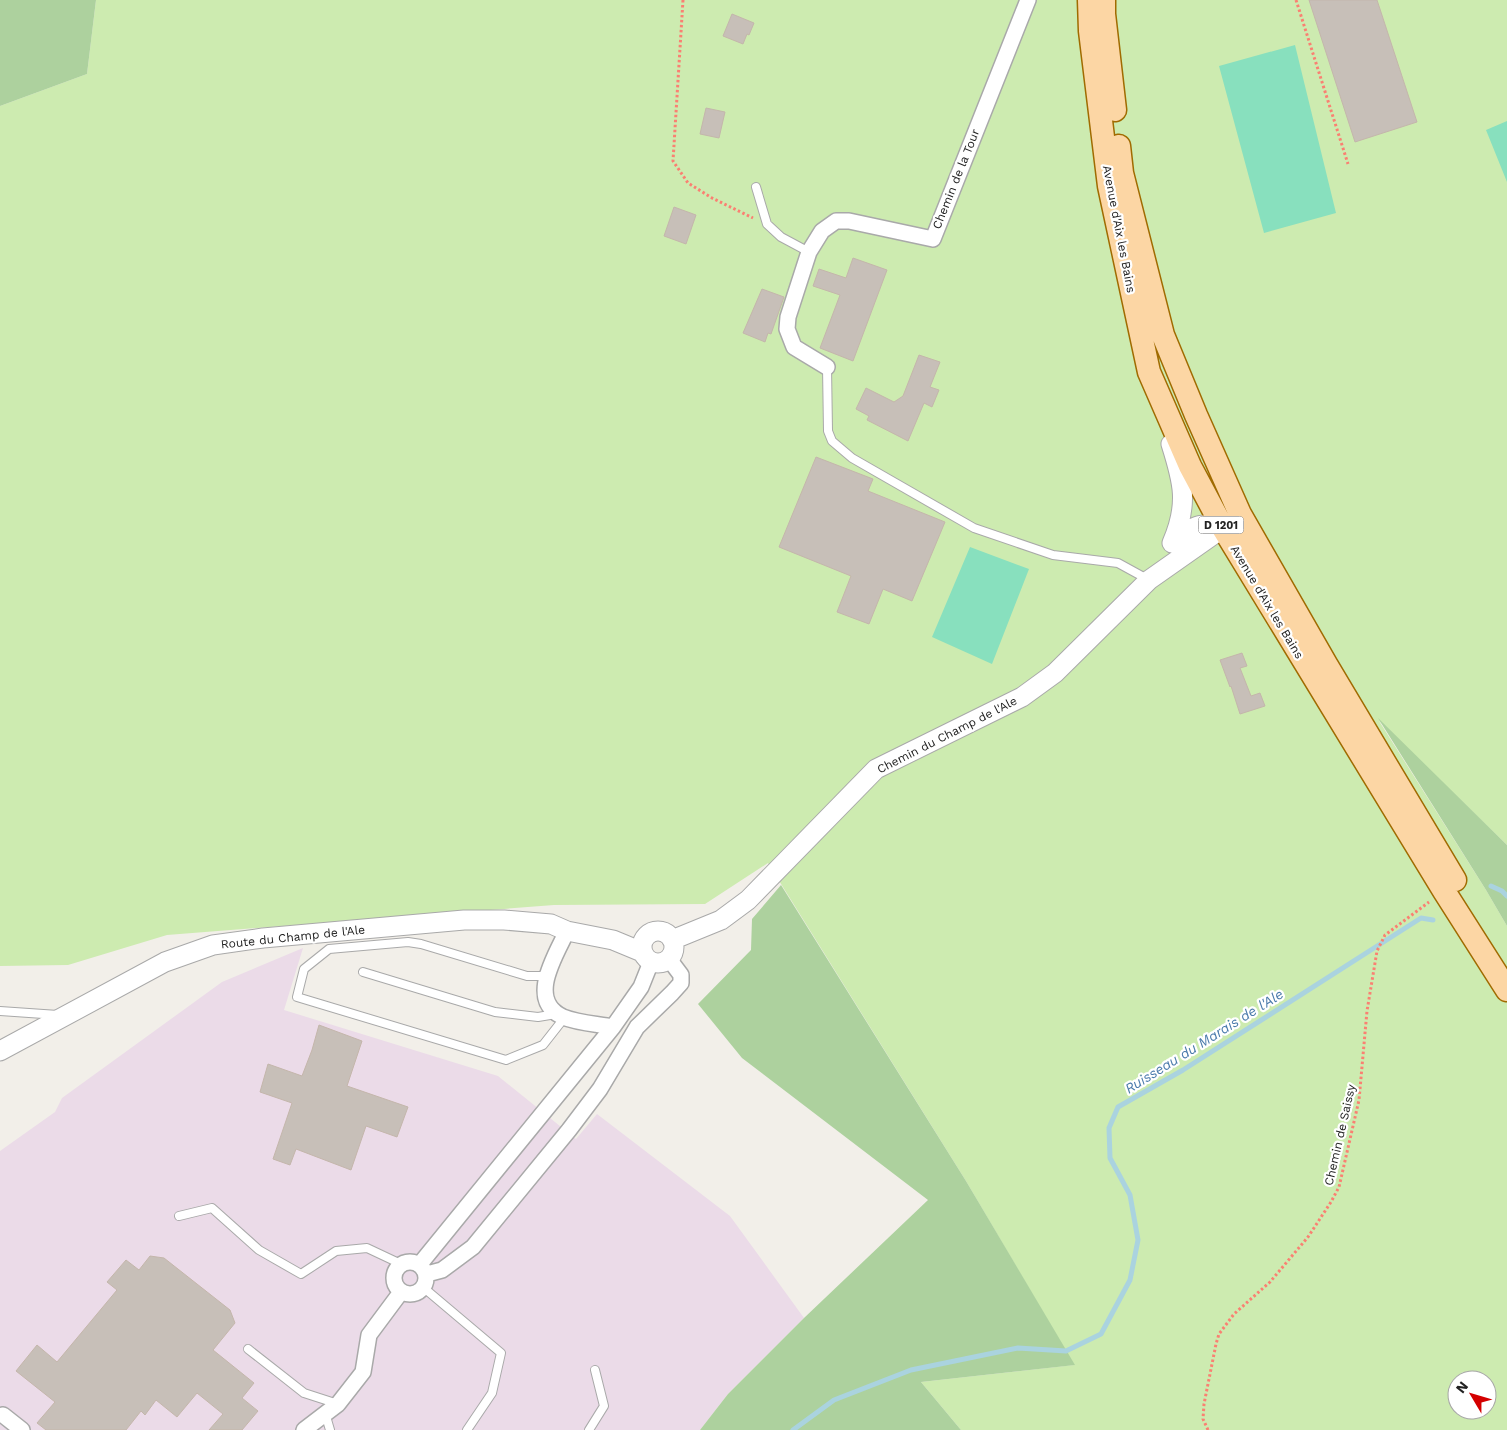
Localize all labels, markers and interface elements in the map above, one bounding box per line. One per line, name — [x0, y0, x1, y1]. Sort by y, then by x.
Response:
street label: Chemin de la Tour — [930, 127, 983, 231]
street label: Avenue d'Aix les Bains — [1100, 164, 1138, 294]
road number: D 1201 — [1198, 516, 1244, 534]
street label: Avenue d'Aix les Bains — [1228, 543, 1306, 661]
street label: Chemin du Champ de l'Ale — [875, 693, 1019, 776]
street label: Route du Champ de l'Ale — [220, 922, 366, 952]
water label: Ruisseau du Marais de l'Ale — [1122, 985, 1286, 1097]
street label: Chemin de Saissy — [1322, 1082, 1359, 1187]
north arrow — [1447, 1370, 1497, 1420]
text: N — [1452, 1378, 1471, 1396]

